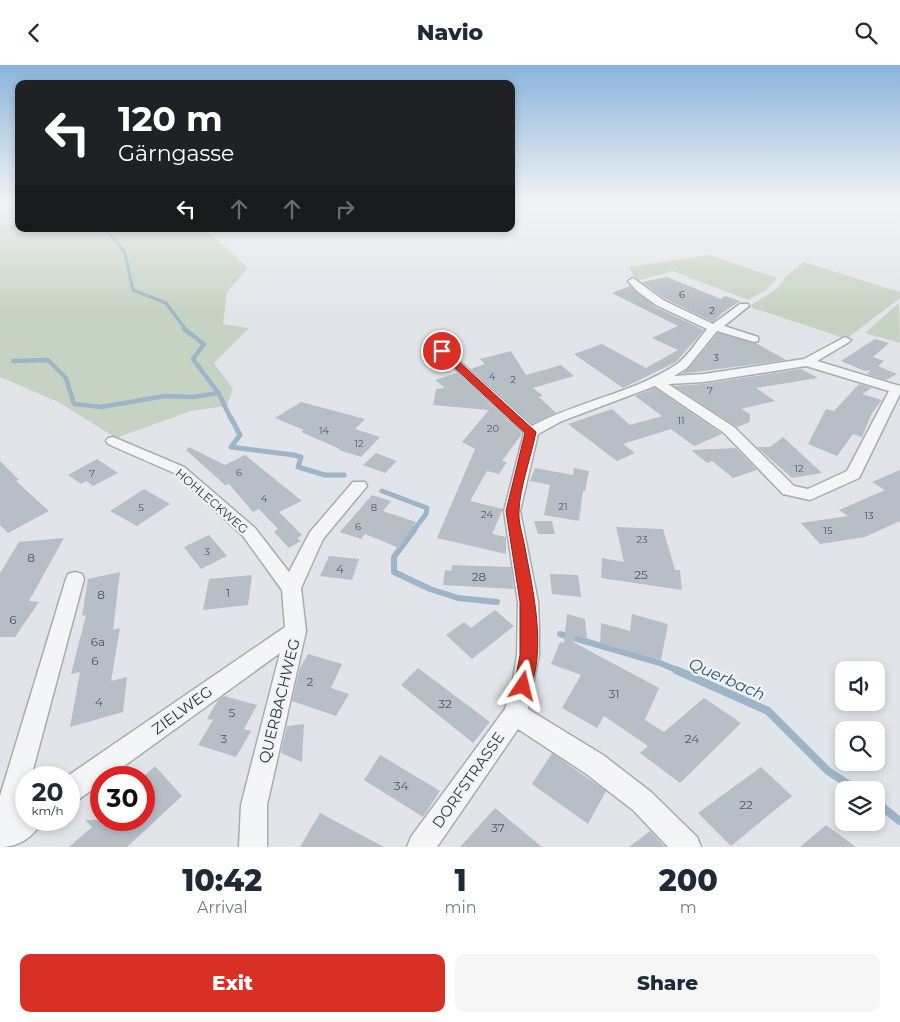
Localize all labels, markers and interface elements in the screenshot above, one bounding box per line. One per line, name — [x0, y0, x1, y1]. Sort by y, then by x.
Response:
icon: back — [20, 19, 48, 47]
text: Navio — [417, 19, 483, 46]
icon: search — [852, 19, 880, 47]
text: 120 m — [118, 97, 223, 140]
icon: left — [35, 100, 100, 165]
text: Gärngasse — [118, 140, 234, 167]
icon: left — [172, 195, 200, 223]
icon: ahead — [225, 195, 253, 223]
icon: ahead — [278, 195, 306, 223]
icon: right — [331, 195, 359, 223]
house number: 6 — [679, 288, 685, 301]
house number: 2 — [709, 304, 715, 317]
pin — [421, 330, 463, 372]
icon: arrive — [428, 337, 456, 365]
house number: 3 — [713, 351, 719, 364]
house number: 4 — [489, 370, 496, 383]
house number: 2 — [510, 373, 516, 386]
house number: 7 — [707, 384, 713, 397]
house number: 11 — [677, 414, 685, 427]
house number: 20 — [487, 422, 500, 435]
house number: 14 — [319, 424, 329, 437]
house number: 12 — [354, 437, 364, 450]
house number: 12 — [794, 462, 804, 475]
street label: HOHLECKWEG — [172, 465, 252, 537]
house number: 6 — [236, 466, 242, 479]
house number: 7 — [89, 467, 95, 480]
house number: 4 — [261, 492, 268, 505]
house number: 21 — [558, 500, 568, 513]
house number: 5 — [138, 501, 144, 514]
house number: 8 — [371, 501, 377, 514]
house number: 24 — [481, 508, 493, 521]
house number: 13 — [864, 509, 874, 522]
house number: 6 — [355, 520, 361, 533]
house number: 15 — [823, 524, 833, 537]
house number: 23 — [636, 533, 648, 546]
house number: 3 — [204, 545, 210, 558]
house number: 8 — [27, 550, 35, 565]
house number: 4 — [336, 561, 344, 576]
house number: 25 — [634, 567, 648, 582]
house number: 28 — [472, 569, 487, 584]
house number: 1 — [226, 585, 230, 600]
house number: 8 — [97, 587, 105, 602]
house number: 6 — [9, 612, 17, 627]
house number: 6a — [91, 634, 105, 649]
street label: QUERBACHWEG — [254, 637, 304, 765]
house number: 6 — [91, 653, 99, 668]
water label: Querbach — [686, 654, 768, 704]
position arrow — [496, 659, 548, 711]
map controls — [835, 661, 885, 831]
button: sound — [835, 661, 885, 711]
house number: 2 — [307, 674, 314, 689]
street label: ZIELWEG — [148, 682, 216, 738]
house number: 31 — [608, 686, 620, 701]
house number: 4 — [95, 694, 103, 709]
house number: 32 — [438, 696, 452, 711]
house number: 5 — [229, 705, 236, 720]
button: search — [835, 721, 885, 771]
street label: DORFSTRASSE — [428, 728, 508, 832]
house number: 3 — [221, 731, 228, 746]
house number: 24 — [685, 731, 699, 746]
speed limit sign: 30 — [90, 766, 155, 831]
text: 20 — [32, 777, 63, 807]
house number: 34 — [394, 778, 408, 793]
button: layers — [835, 781, 885, 831]
house number: 22 — [739, 797, 753, 812]
text: km/h — [31, 803, 64, 818]
house number: 37 — [491, 820, 505, 835]
text: 10:42 — [182, 862, 262, 899]
text: 1 — [454, 862, 467, 899]
text: 200 — [659, 862, 718, 899]
text: Arrival — [197, 898, 247, 917]
text: min — [444, 898, 477, 917]
text: m — [680, 898, 697, 917]
button: Exit — [20, 954, 445, 1012]
button: Share — [455, 954, 880, 1012]

